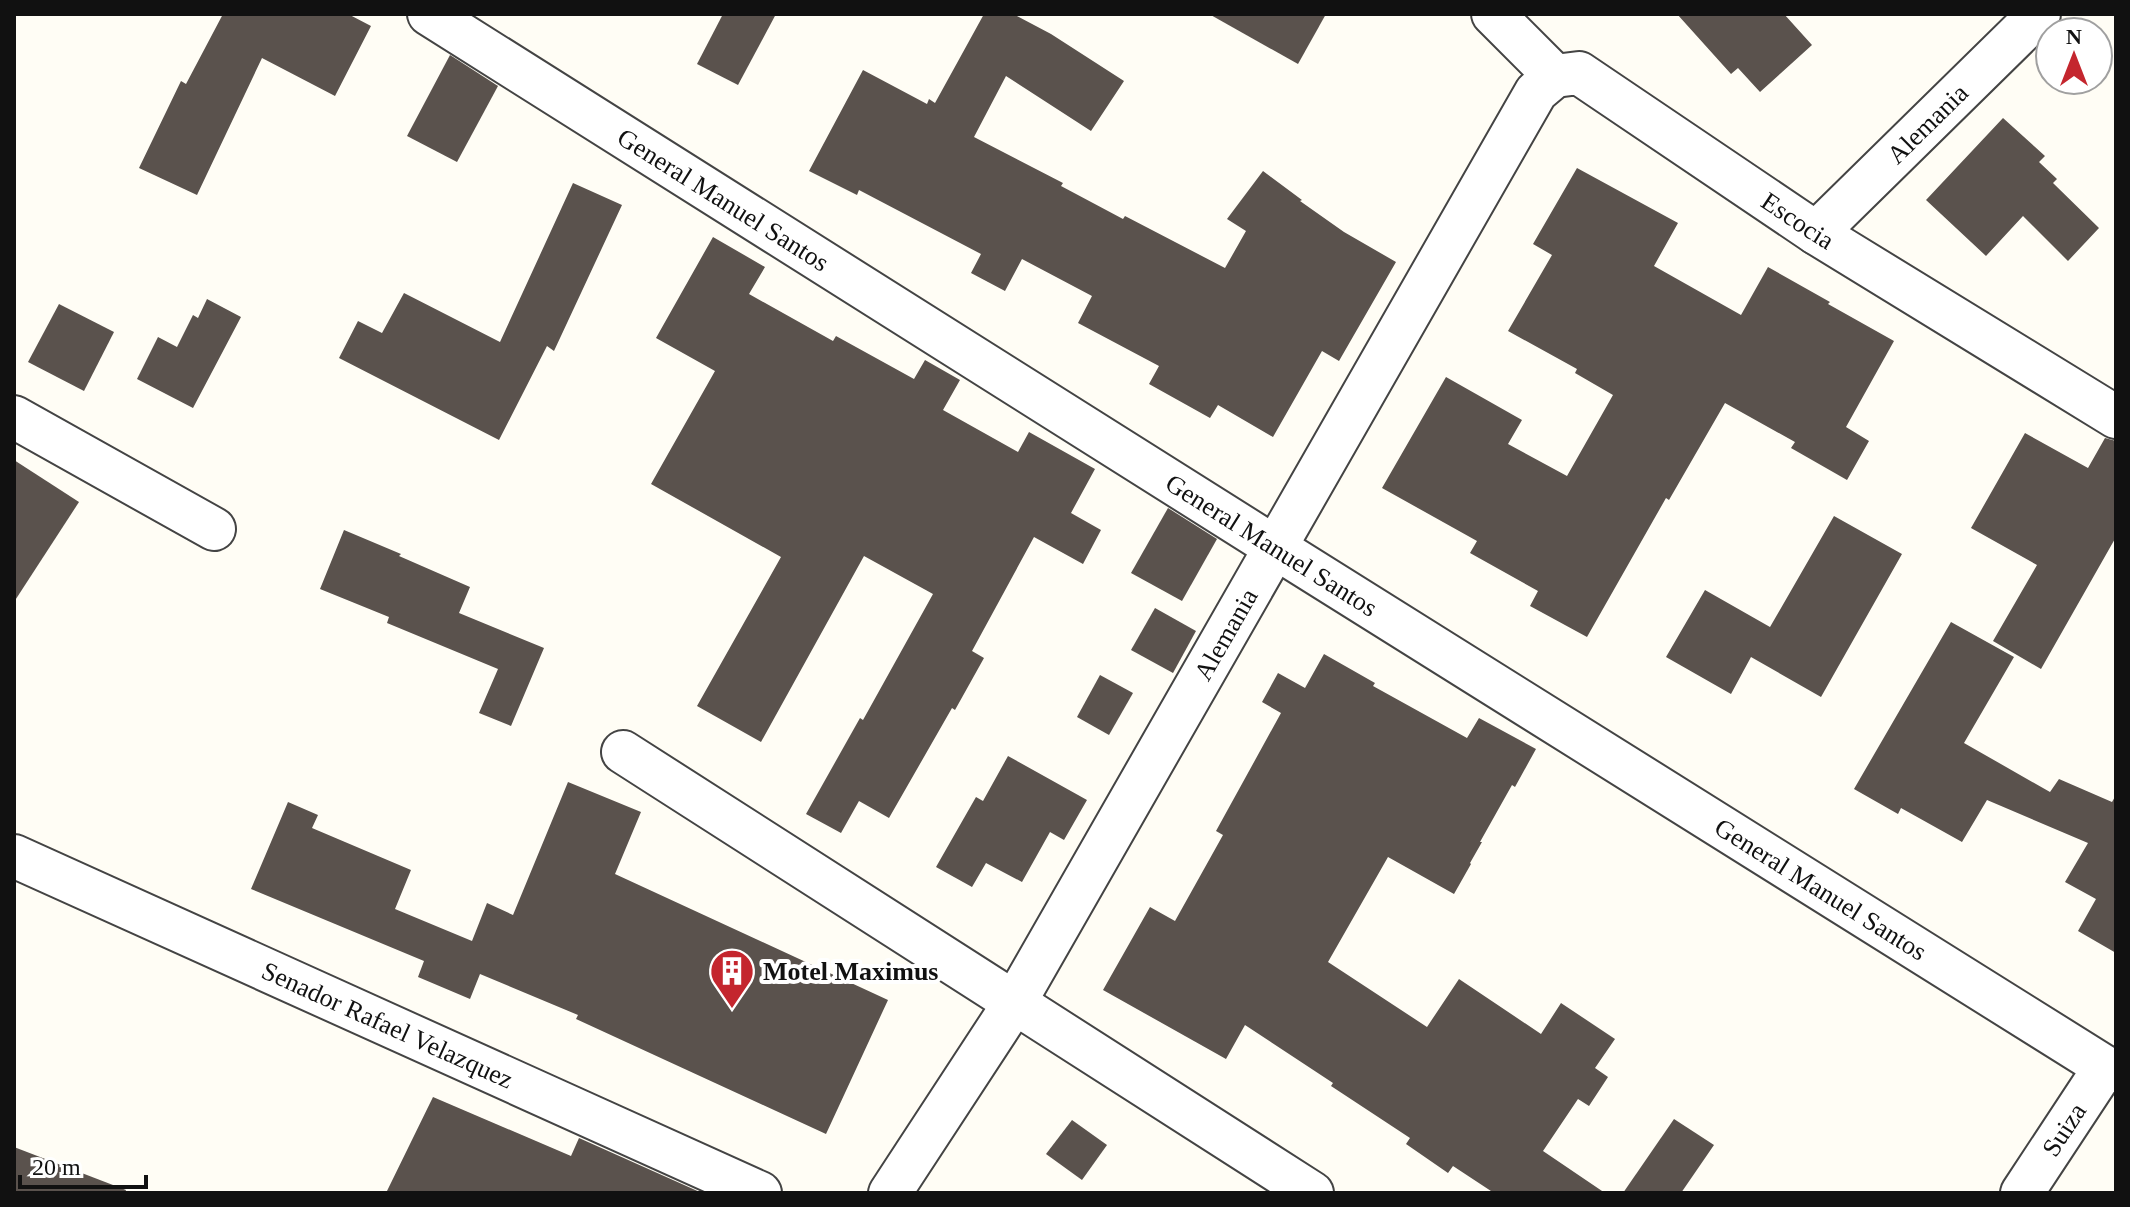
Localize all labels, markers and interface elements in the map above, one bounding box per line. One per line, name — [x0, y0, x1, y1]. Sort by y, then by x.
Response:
north arrow — [2034, 16, 2114, 96]
text: N — [2066, 24, 2082, 49]
street label: Alemania — [1881, 78, 1974, 169]
street label: General Manuel Santos — [612, 122, 834, 277]
street label: Escocia — [1756, 186, 1840, 255]
street label: General Manuel Santos — [1161, 468, 1383, 622]
street label: Alemania — [1188, 583, 1263, 685]
street label: General Manuel Santos — [1710, 812, 1932, 966]
building icon: Motel Maximus — [708, 947, 756, 1010]
street label: Senador Rafael Velazquez — [257, 955, 518, 1094]
place label: Motel Maximus — [763, 957, 938, 986]
street label: Suiza — [2036, 1097, 2092, 1162]
scale bar — [20, 1139, 146, 1189]
text: 20 m — [32, 1154, 81, 1180]

